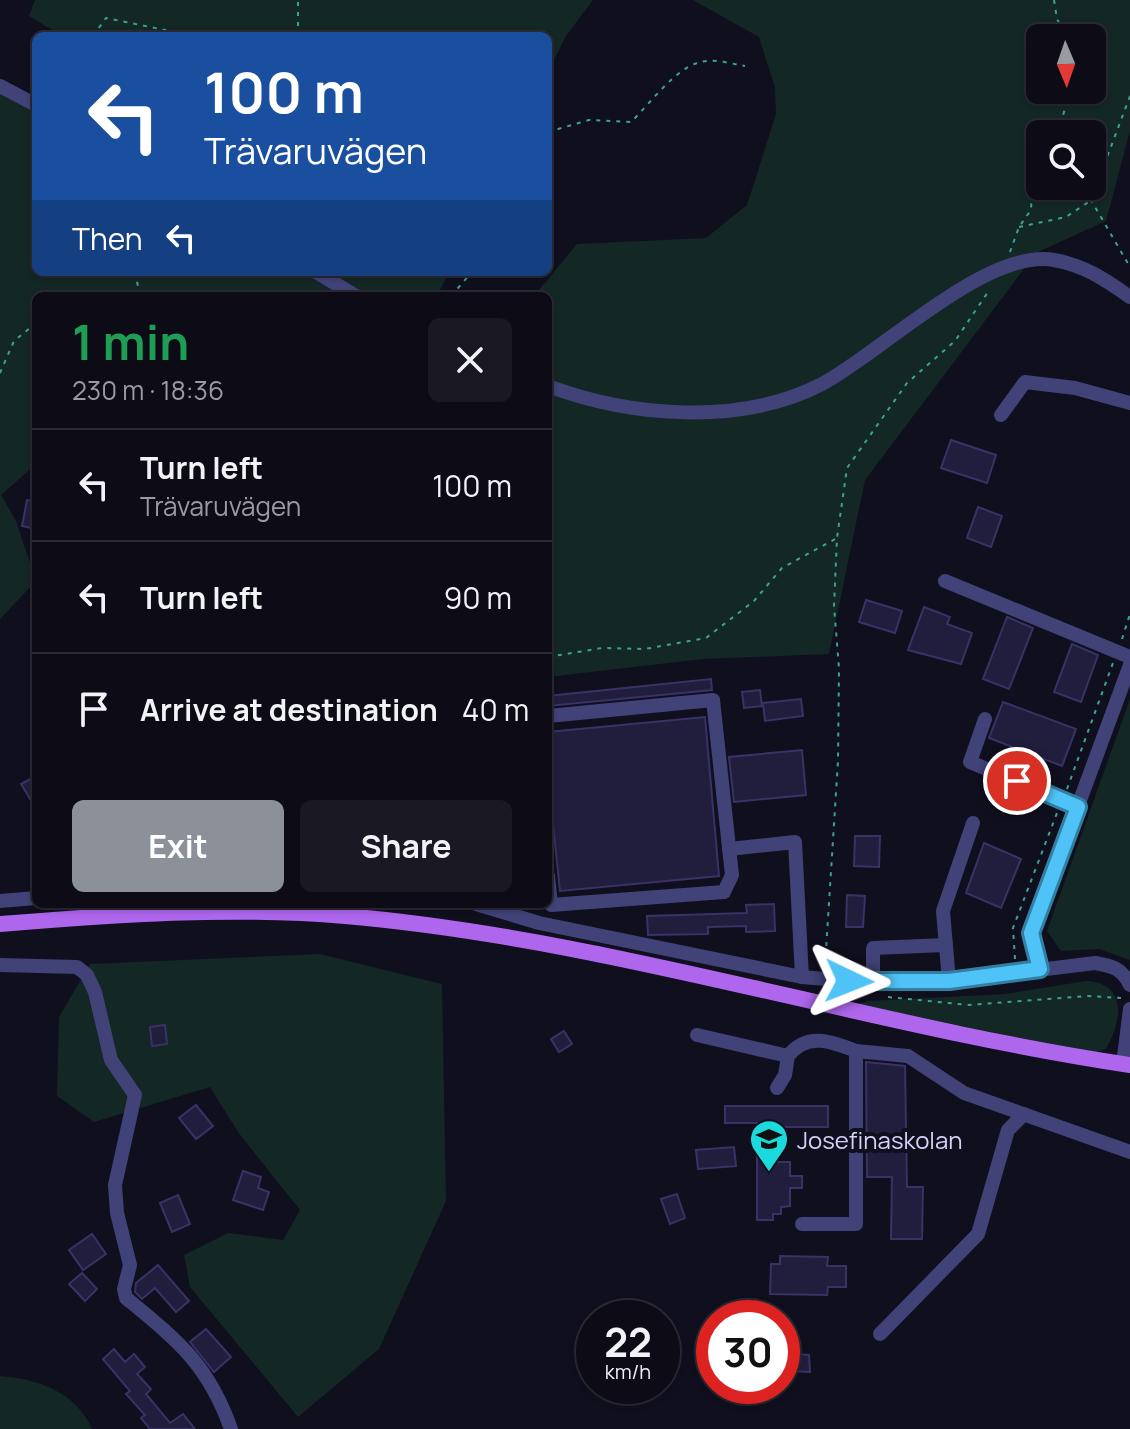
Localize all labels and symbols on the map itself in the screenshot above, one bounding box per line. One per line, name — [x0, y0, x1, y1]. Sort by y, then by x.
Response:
north arrow — [1026, 24, 1106, 104]
pin — [983, 747, 1051, 815]
position arrow — [807, 939, 891, 1023]
school or university icon: Josefinaskolan — [748, 1118, 790, 1173]
place label: Josefinaskolan — [797, 1123, 963, 1156]
speed limit sign: 30 — [696, 1300, 800, 1404]

